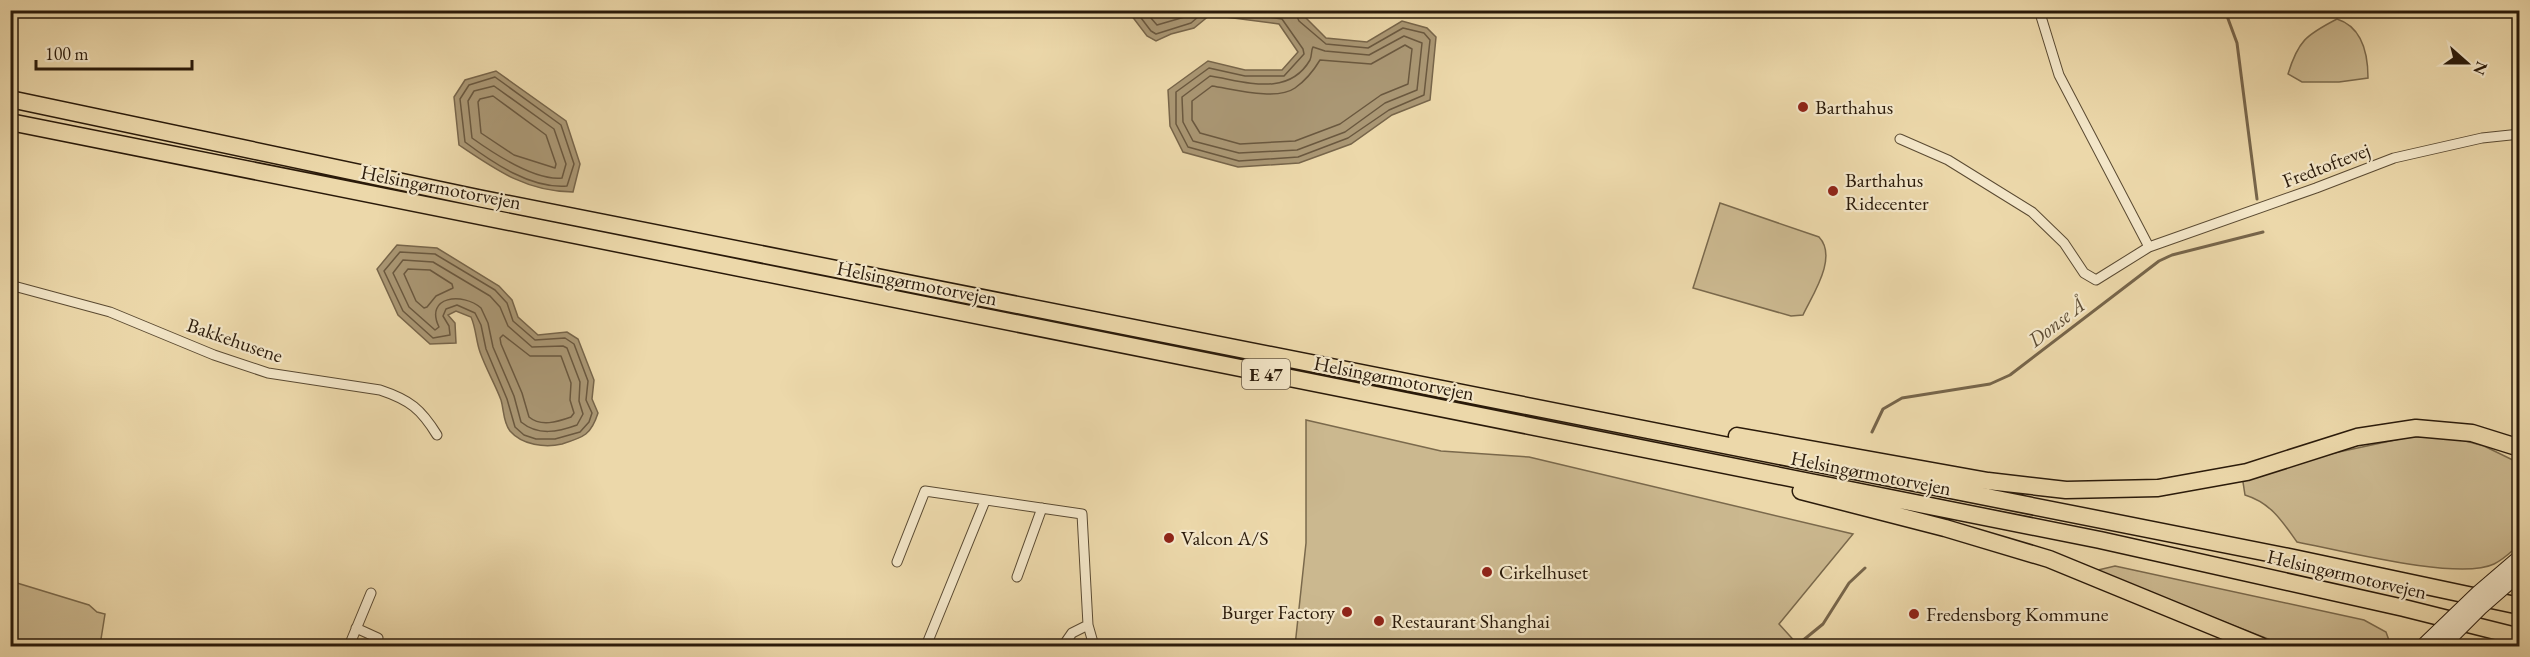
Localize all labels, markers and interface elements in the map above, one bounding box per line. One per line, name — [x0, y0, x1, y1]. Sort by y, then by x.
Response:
scale bar — [36, 33, 192, 71]
north arrow — [2437, 33, 2497, 93]
text: 100 m — [45, 42, 89, 65]
text: N — [2468, 58, 2493, 78]
place label: Barthahus — [1815, 94, 1893, 120]
marker: Barthahus — [1796, 100, 1810, 114]
street label: Fredtoftevej — [2278, 136, 2374, 194]
street label: Helsingørmotorvejen — [358, 159, 524, 215]
place label: Barthahus Ridecenter — [1845, 167, 1929, 216]
marker: Barthahus Ridecenter — [1826, 184, 1840, 198]
street label: Helsingørmotorvejen — [834, 255, 1000, 311]
water label: Donse Å — [2021, 290, 2091, 354]
street label: Bakkehusene — [184, 311, 287, 369]
street label: Helsingørmotorvejen — [1311, 350, 1477, 406]
road number: E 47 — [1242, 359, 1290, 389]
street label: Helsingørmotorvejen — [1788, 445, 1954, 501]
place label: Valcon A/S — [1181, 525, 1269, 551]
marker: Valcon A/S — [1162, 531, 1176, 545]
street label: Helsingørmotorvejen — [2265, 543, 2430, 605]
place label: Cirkelhuset — [1499, 559, 1589, 585]
marker: Cirkelhuset — [1480, 565, 1494, 579]
place label: Burger Factory — [1221, 599, 1335, 625]
place label: Fredensborg Kommune — [1926, 601, 2109, 627]
marker: Burger Factory — [1340, 605, 1354, 619]
marker: Fredensborg Kommune — [1907, 607, 1921, 621]
place label: Restaurant Shanghai — [1391, 608, 1550, 634]
marker: Restaurant Shanghai — [1372, 614, 1386, 628]

